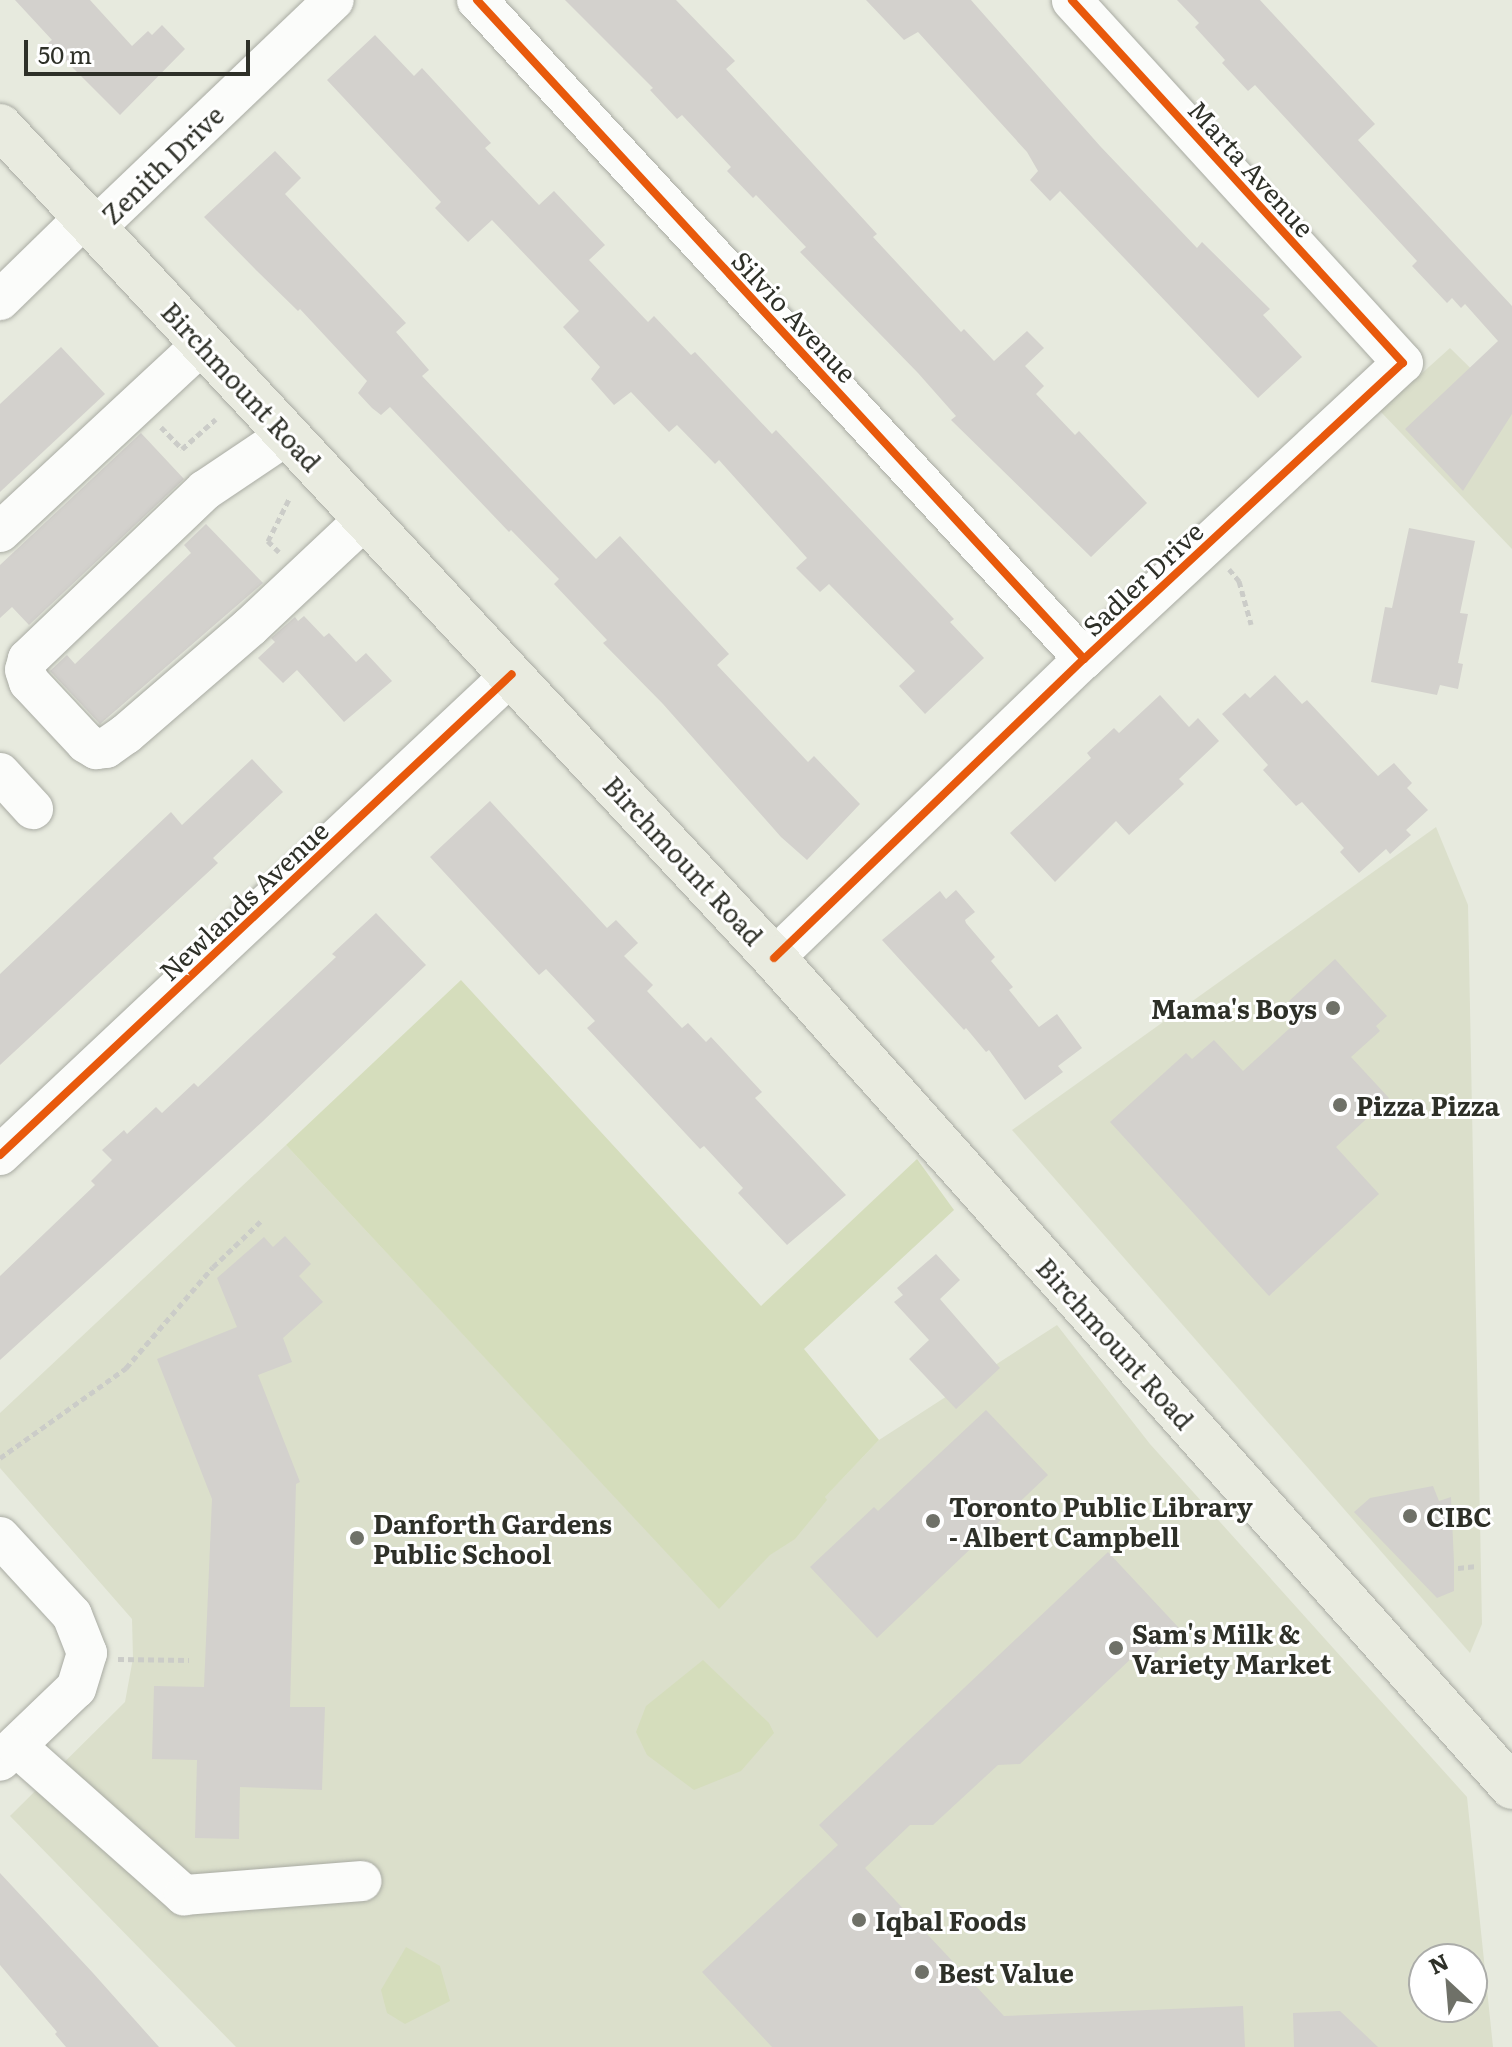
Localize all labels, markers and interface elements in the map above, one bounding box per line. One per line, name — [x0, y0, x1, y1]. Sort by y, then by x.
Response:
scale bar — [28, 24, 254, 74]
text: 50 m — [38, 36, 92, 71]
street label: Marta Avenue — [1183, 94, 1321, 242]
street label: Zenith Drive — [95, 98, 229, 230]
street label: Silvio Avenue — [726, 244, 864, 388]
street label: Birchmount Road — [156, 295, 328, 477]
street label: Sadler Drive — [1076, 515, 1208, 641]
street label: Birchmount Road — [598, 769, 770, 951]
street label: Newlands Avenue — [152, 814, 334, 986]
place label: Mama's Boys — [1151, 992, 1317, 1024]
marker: Mama's Boys — [1324, 999, 1342, 1017]
place label: Pizza Pizza — [1356, 1089, 1500, 1121]
marker: Pizza Pizza — [1331, 1096, 1349, 1114]
street label: Birchmount Road — [1031, 1251, 1201, 1435]
place label: Toronto Public Library - Albert Campbell — [949, 1490, 1253, 1552]
place label: CIBC — [1426, 1500, 1492, 1532]
place label: Danforth Gardens Public School — [373, 1507, 612, 1568]
marker: CIBC — [1401, 1507, 1419, 1525]
marker: Toronto Public Library - Albert Campbell — [924, 1512, 942, 1530]
marker: Danforth Gardens Public School — [348, 1529, 366, 1547]
place label: Sam's Milk & Variety Market — [1132, 1617, 1331, 1678]
marker: Sam's Milk & Variety Market — [1107, 1639, 1125, 1657]
place label: Iqbal Foods — [875, 1904, 1026, 1936]
marker: Iqbal Foods — [850, 1911, 868, 1929]
north arrow — [1408, 1943, 1488, 2023]
text: N — [1423, 1944, 1454, 1982]
place label: Best Value — [938, 1956, 1074, 1988]
marker: Best Value — [913, 1963, 931, 1981]

